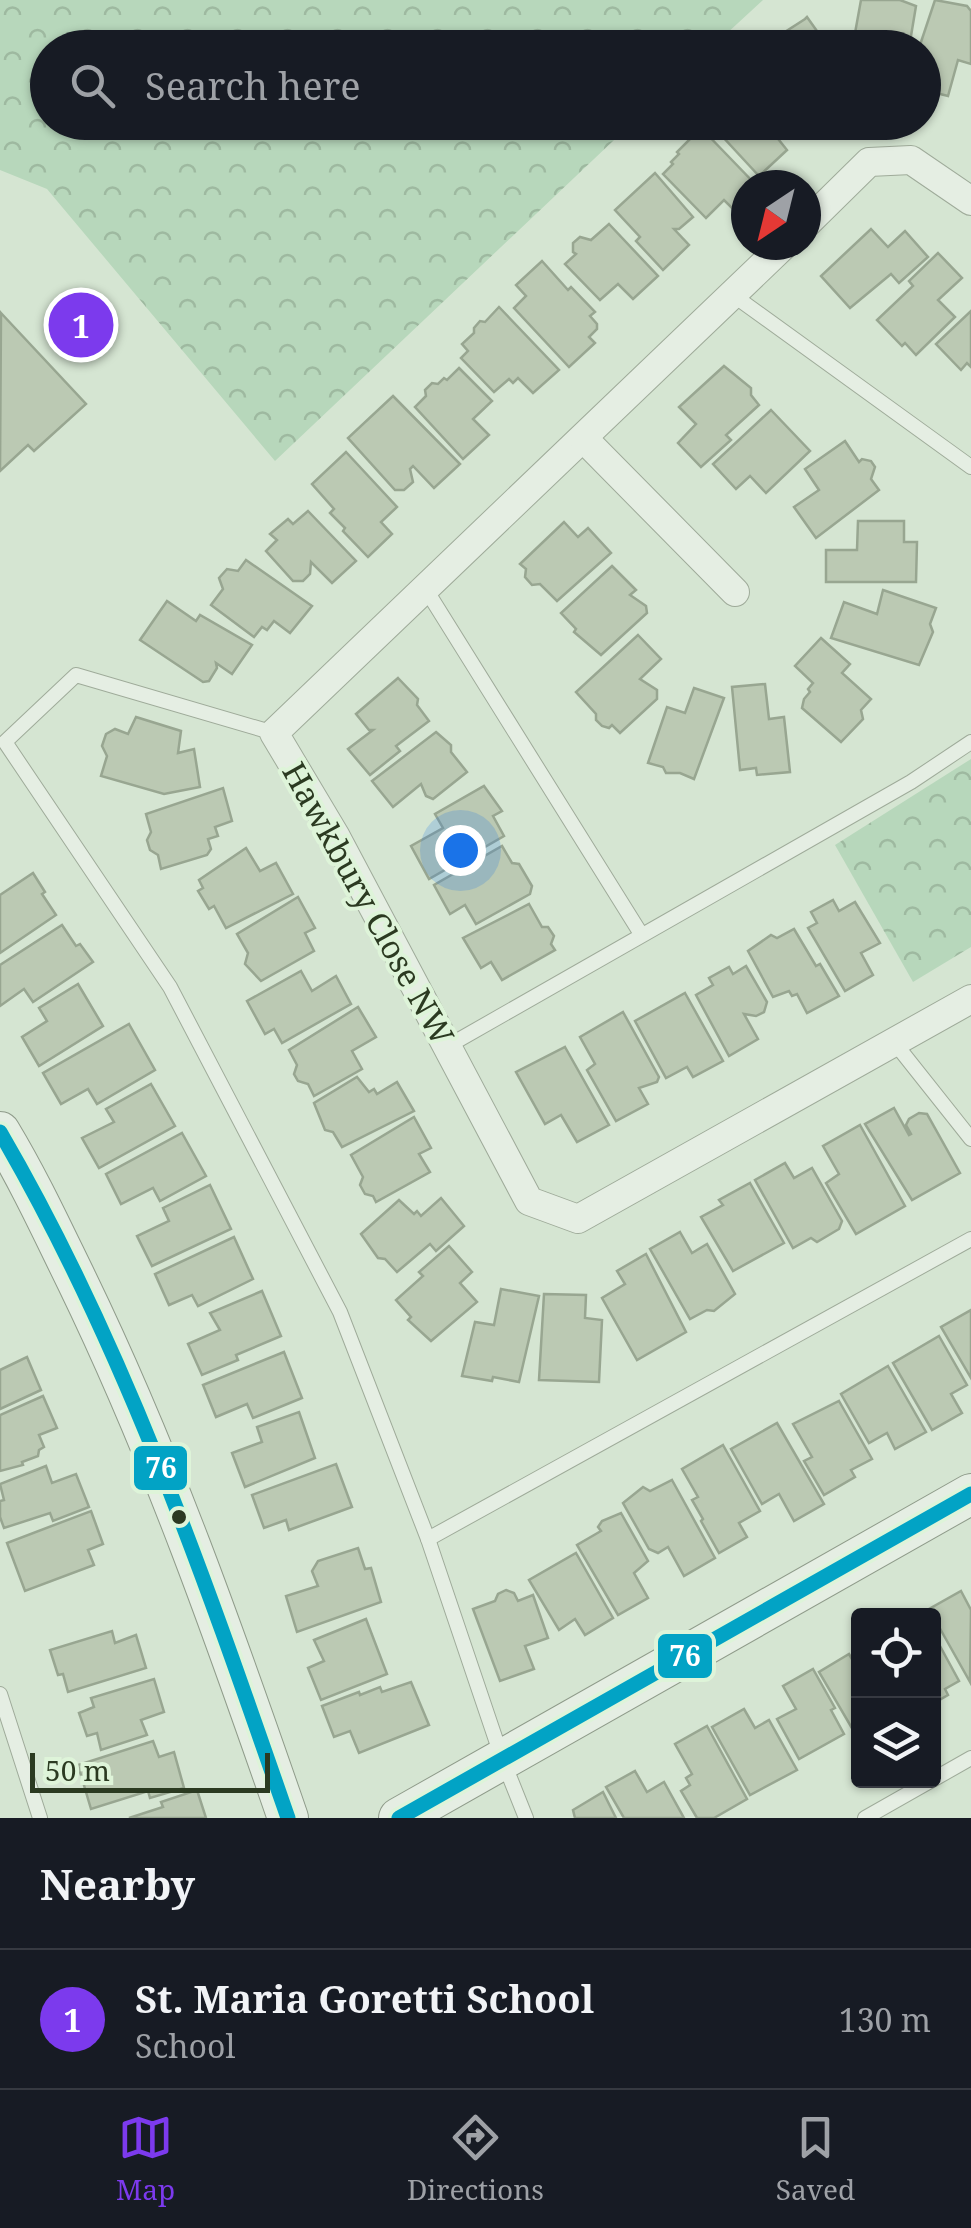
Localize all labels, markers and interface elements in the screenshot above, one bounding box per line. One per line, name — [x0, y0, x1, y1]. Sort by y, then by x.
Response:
search box — [30, 30, 941, 140]
icon: search — [65, 58, 120, 113]
text: Search here — [145, 59, 361, 111]
north arrow — [731, 170, 821, 260]
pin: 1 — [48, 288, 114, 362]
street label: Hawkbury Close NW — [273, 754, 465, 1052]
your location — [435, 825, 486, 876]
line badge: 76 — [132, 1444, 189, 1492]
text: 76 — [145, 1448, 177, 1486]
unlabelled marker — [169, 1507, 189, 1527]
map controls — [851, 1608, 941, 1788]
button: locate — [851, 1608, 941, 1698]
line badge: 76 — [656, 1632, 714, 1680]
text: 76 — [669, 1636, 701, 1674]
button: layers — [851, 1698, 941, 1788]
scale bar — [30, 1748, 270, 1792]
text: 50 m — [45, 1751, 110, 1789]
text: Nearby — [40, 1855, 195, 1912]
text: St. Maria Goretti School — [135, 1972, 594, 2024]
text: 1 — [63, 1998, 82, 2041]
text: 130 m — [839, 1998, 931, 2041]
text: School — [135, 2024, 235, 2067]
tab: Map — [116, 2110, 175, 2208]
tab: Directions — [407, 2110, 544, 2208]
tab: Saved — [776, 2110, 855, 2208]

